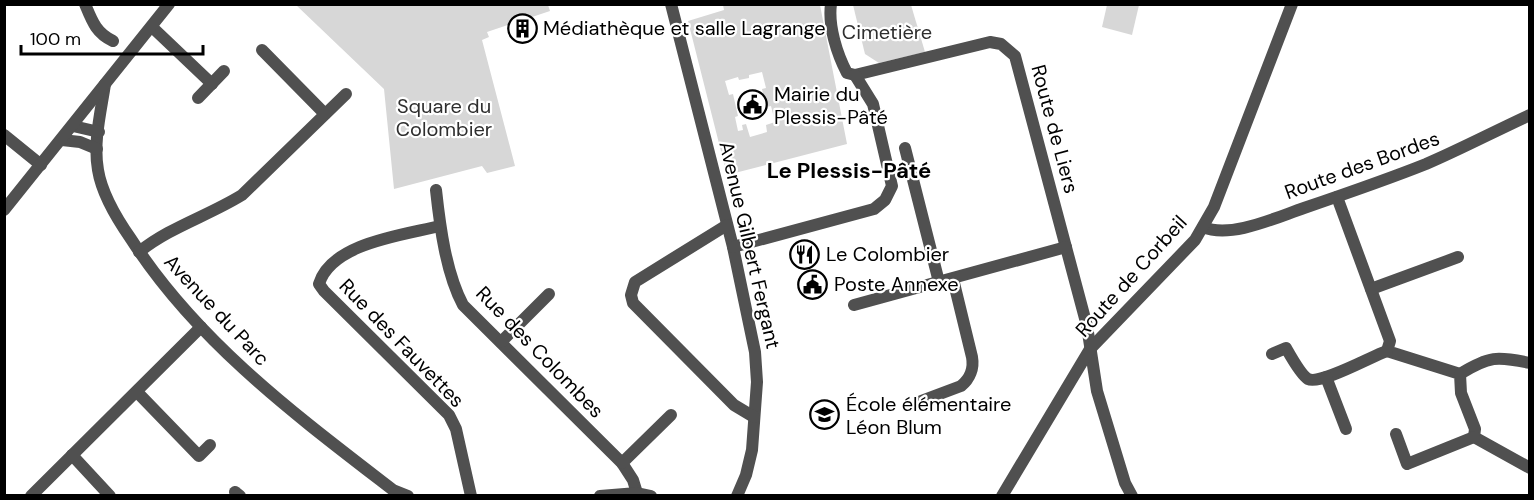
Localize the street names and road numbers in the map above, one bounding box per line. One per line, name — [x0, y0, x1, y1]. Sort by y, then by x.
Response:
street label: Route de Liers — [1025, 62, 1085, 196]
street label: Route des Bordes — [1281, 125, 1443, 205]
street label: Avenue Gilbert Fergant — [713, 139, 787, 352]
street label: Route de Corbeil — [1070, 210, 1192, 342]
street label: Avenue du Parc — [159, 249, 275, 371]
street label: Rue des Fauvettes — [334, 273, 470, 413]
street label: Rue des Colombes — [470, 281, 610, 423]

